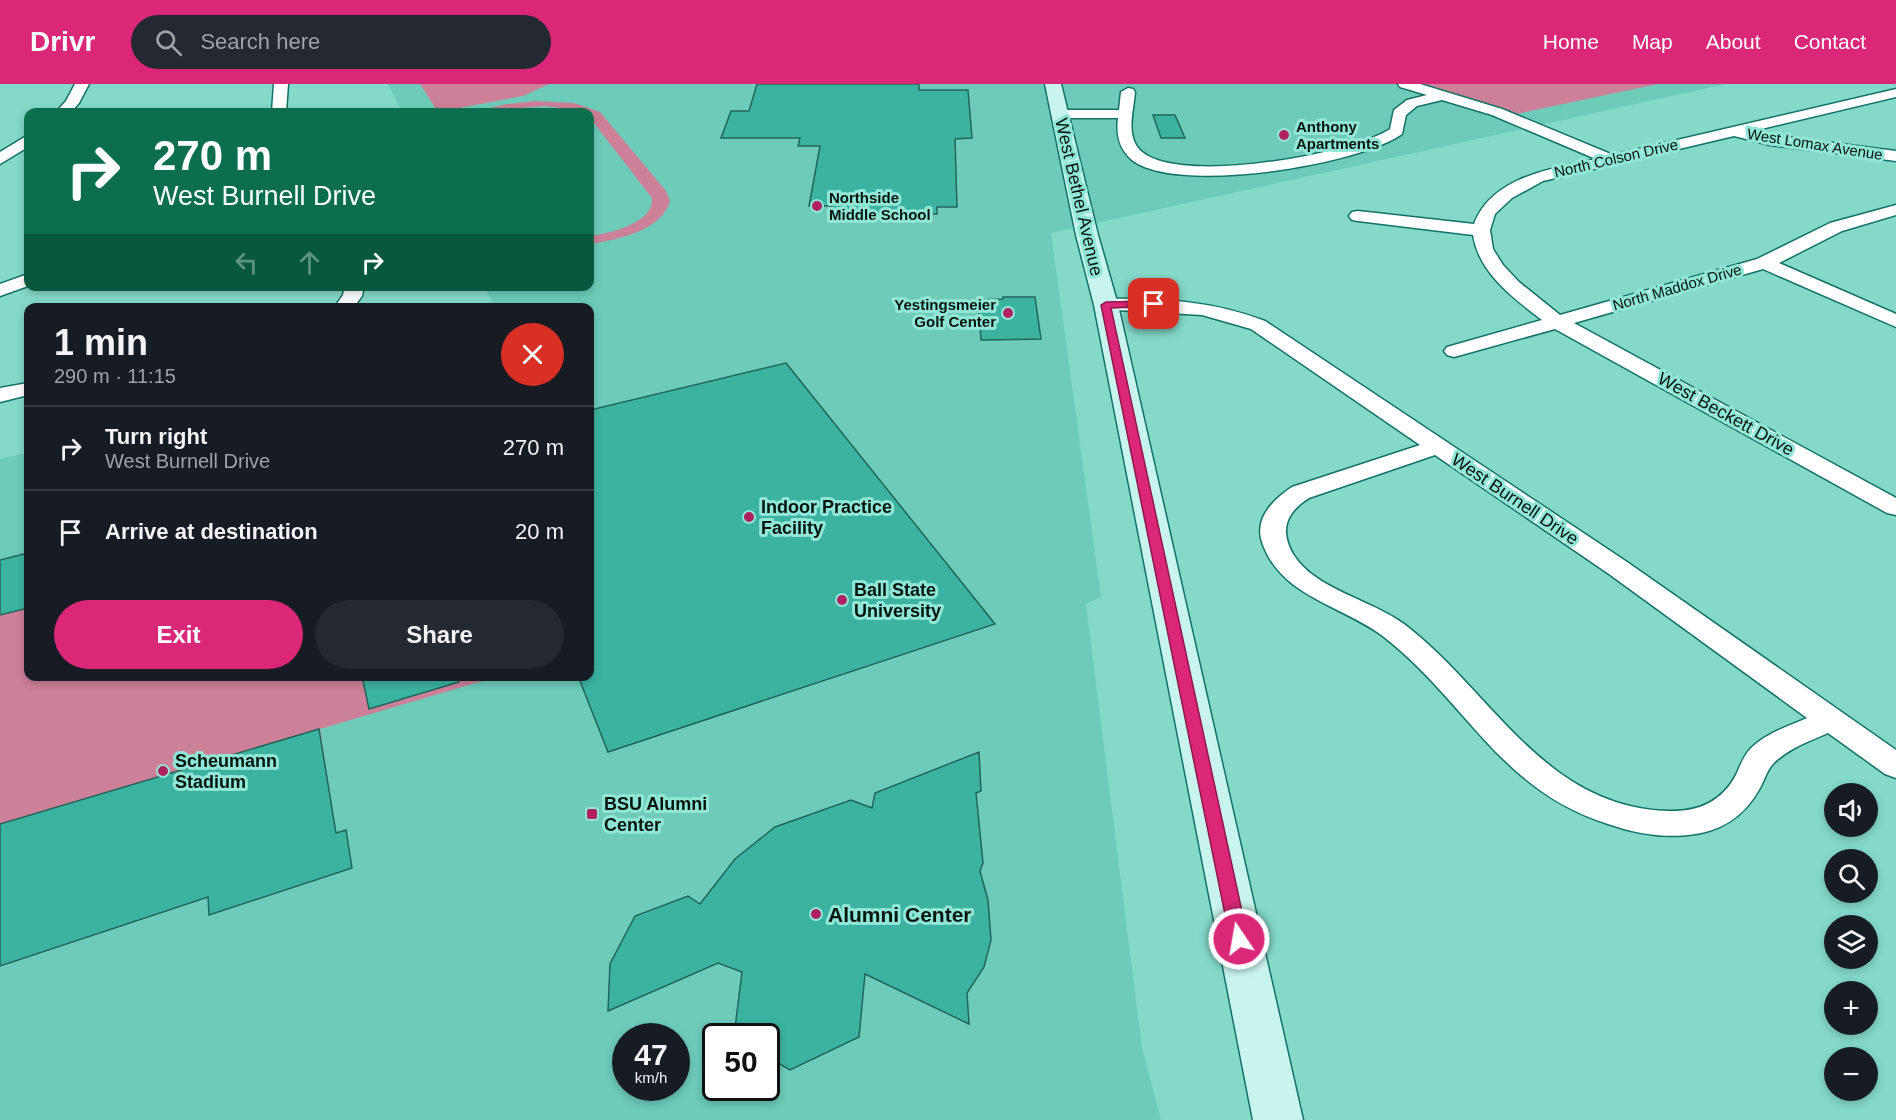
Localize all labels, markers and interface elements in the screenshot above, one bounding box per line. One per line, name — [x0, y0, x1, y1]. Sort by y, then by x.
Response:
search box — [131, 15, 551, 69]
text: Drivr — [30, 26, 95, 57]
icon: search — [152, 26, 185, 59]
text: Search here — [200, 29, 320, 54]
text: Home — [1543, 30, 1599, 53]
text: Map — [1632, 30, 1673, 53]
text: About — [1706, 30, 1761, 53]
text: Contact — [1794, 30, 1866, 53]
street label: West Bethel Avenue — [1051, 116, 1107, 278]
place label: Anthony Apartments — [1296, 118, 1379, 152]
street label: West Lomax Avenue — [1746, 125, 1884, 163]
marker: Anthony Apartments — [1277, 128, 1291, 142]
icon: right — [54, 132, 132, 210]
text: 270 m — [153, 132, 272, 179]
street label: North Colson Drive — [1552, 135, 1680, 181]
text: West Burnell Drive — [153, 181, 376, 211]
place label: Northside Middle School — [829, 189, 931, 223]
marker: Northside Middle School — [810, 199, 824, 213]
icon: left — [230, 246, 263, 279]
icon: ahead — [293, 246, 326, 279]
icon: right — [356, 246, 389, 279]
street label: North Maddox Drive — [1611, 260, 1743, 314]
pin — [1128, 278, 1179, 329]
icon: arrive — [1137, 287, 1170, 320]
place label: Yestingsmeier Golf Center — [894, 296, 996, 330]
marker: Yestingsmeier Golf Center — [1001, 306, 1015, 320]
text: 1 min — [54, 322, 148, 363]
button: close — [501, 323, 564, 386]
text: 290 m · 11:15 — [54, 365, 176, 387]
street label: West Beckett Drive — [1654, 368, 1798, 460]
text: Turn right — [105, 424, 207, 449]
icon: right — [54, 432, 87, 465]
text: 270 m — [503, 435, 564, 460]
street label: West Burnell Drive — [1448, 449, 1582, 549]
text: West Burnell Drive — [105, 450, 270, 472]
place label: Indoor Practice Facility — [761, 497, 892, 538]
marker: Indoor Practice Facility — [742, 510, 756, 524]
icon: arrive — [54, 516, 87, 549]
text: Arrive at destination — [105, 519, 318, 544]
text: 20 m — [515, 519, 564, 544]
place label: Ball State University — [854, 580, 941, 621]
marker: Ball State University — [835, 593, 849, 607]
button: Exit — [54, 600, 303, 669]
button: Share — [315, 600, 564, 669]
place label: Scheumann Stadium — [175, 751, 277, 792]
marker: Scheumann Stadium — [156, 764, 170, 778]
map controls — [1824, 783, 1878, 1101]
button: sound — [1824, 783, 1878, 837]
place label: BSU Alumni Center — [604, 794, 707, 835]
marker: BSU Alumni Center — [585, 807, 599, 821]
button: search — [1824, 849, 1878, 903]
place label: Alumni Center — [828, 903, 972, 926]
marker: Alumni Center — [809, 907, 823, 921]
position arrow — [1207, 907, 1271, 971]
button: layers — [1824, 915, 1878, 969]
button: + — [1824, 981, 1878, 1035]
speed limit sign: 50 — [702, 1023, 780, 1101]
text: 47 — [634, 1038, 668, 1071]
button: − — [1824, 1047, 1878, 1101]
text: km/h — [635, 1069, 667, 1086]

